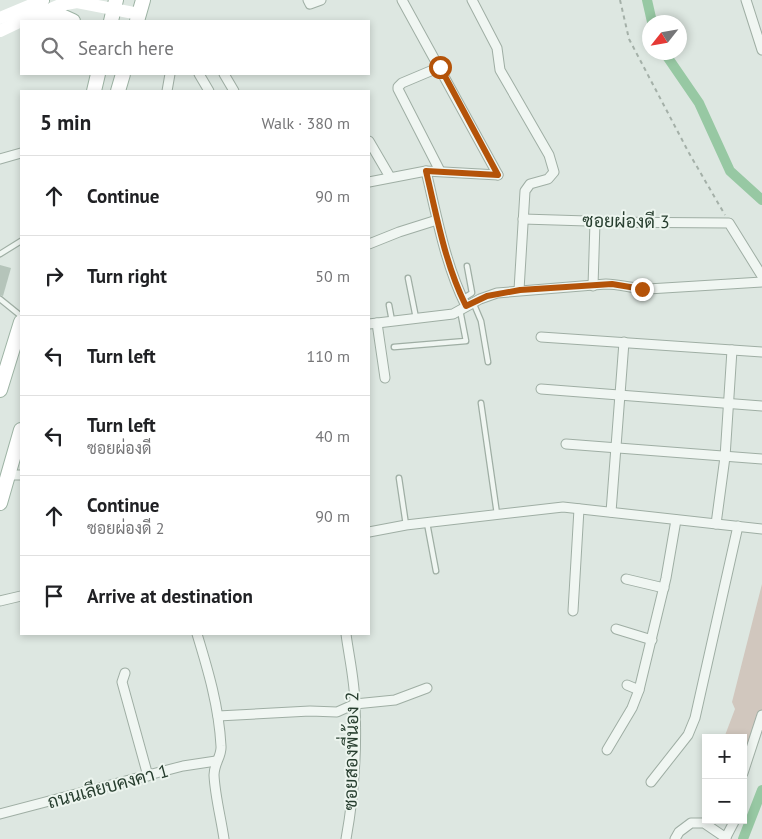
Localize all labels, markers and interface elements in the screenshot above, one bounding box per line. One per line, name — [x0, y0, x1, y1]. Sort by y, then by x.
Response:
north arrow — [642, 15, 687, 60]
search box — [20, 20, 370, 75]
icon: search — [38, 34, 66, 62]
text: Search here — [78, 36, 174, 60]
route start — [429, 56, 452, 79]
text: 5 min — [40, 109, 91, 136]
text: Walk · 380 m — [261, 113, 350, 133]
icon: ahead — [40, 182, 68, 210]
text: Continue — [87, 184, 159, 208]
text: 90 m — [315, 186, 350, 206]
street label: ซอยผ่องดี 3 — [582, 208, 670, 233]
icon: right — [40, 262, 68, 290]
text: Turn right — [87, 264, 167, 288]
text: 50 m — [315, 266, 350, 286]
route end — [631, 278, 654, 301]
icon: left — [40, 342, 68, 370]
text: Turn left — [87, 344, 156, 368]
text: 110 m — [307, 346, 350, 366]
text: Turn left — [87, 413, 156, 437]
icon: left — [40, 422, 68, 450]
text: 40 m — [315, 426, 350, 446]
text: ซอยผ่องดี — [87, 438, 151, 458]
text: Continue — [87, 493, 159, 517]
icon: ahead — [40, 502, 68, 530]
text: 90 m — [315, 506, 350, 526]
text: ซอยผ่องดี 2 — [87, 518, 164, 538]
icon: arrive — [40, 582, 68, 610]
text: Arrive at destination — [87, 584, 253, 608]
street label: ซอยสองพี่น้อง 2 — [334, 691, 364, 811]
map controls — [702, 734, 747, 824]
button: + — [702, 734, 747, 779]
street label: ถนนเลียบคงคา 1 — [45, 758, 171, 813]
button: − — [702, 779, 747, 824]

